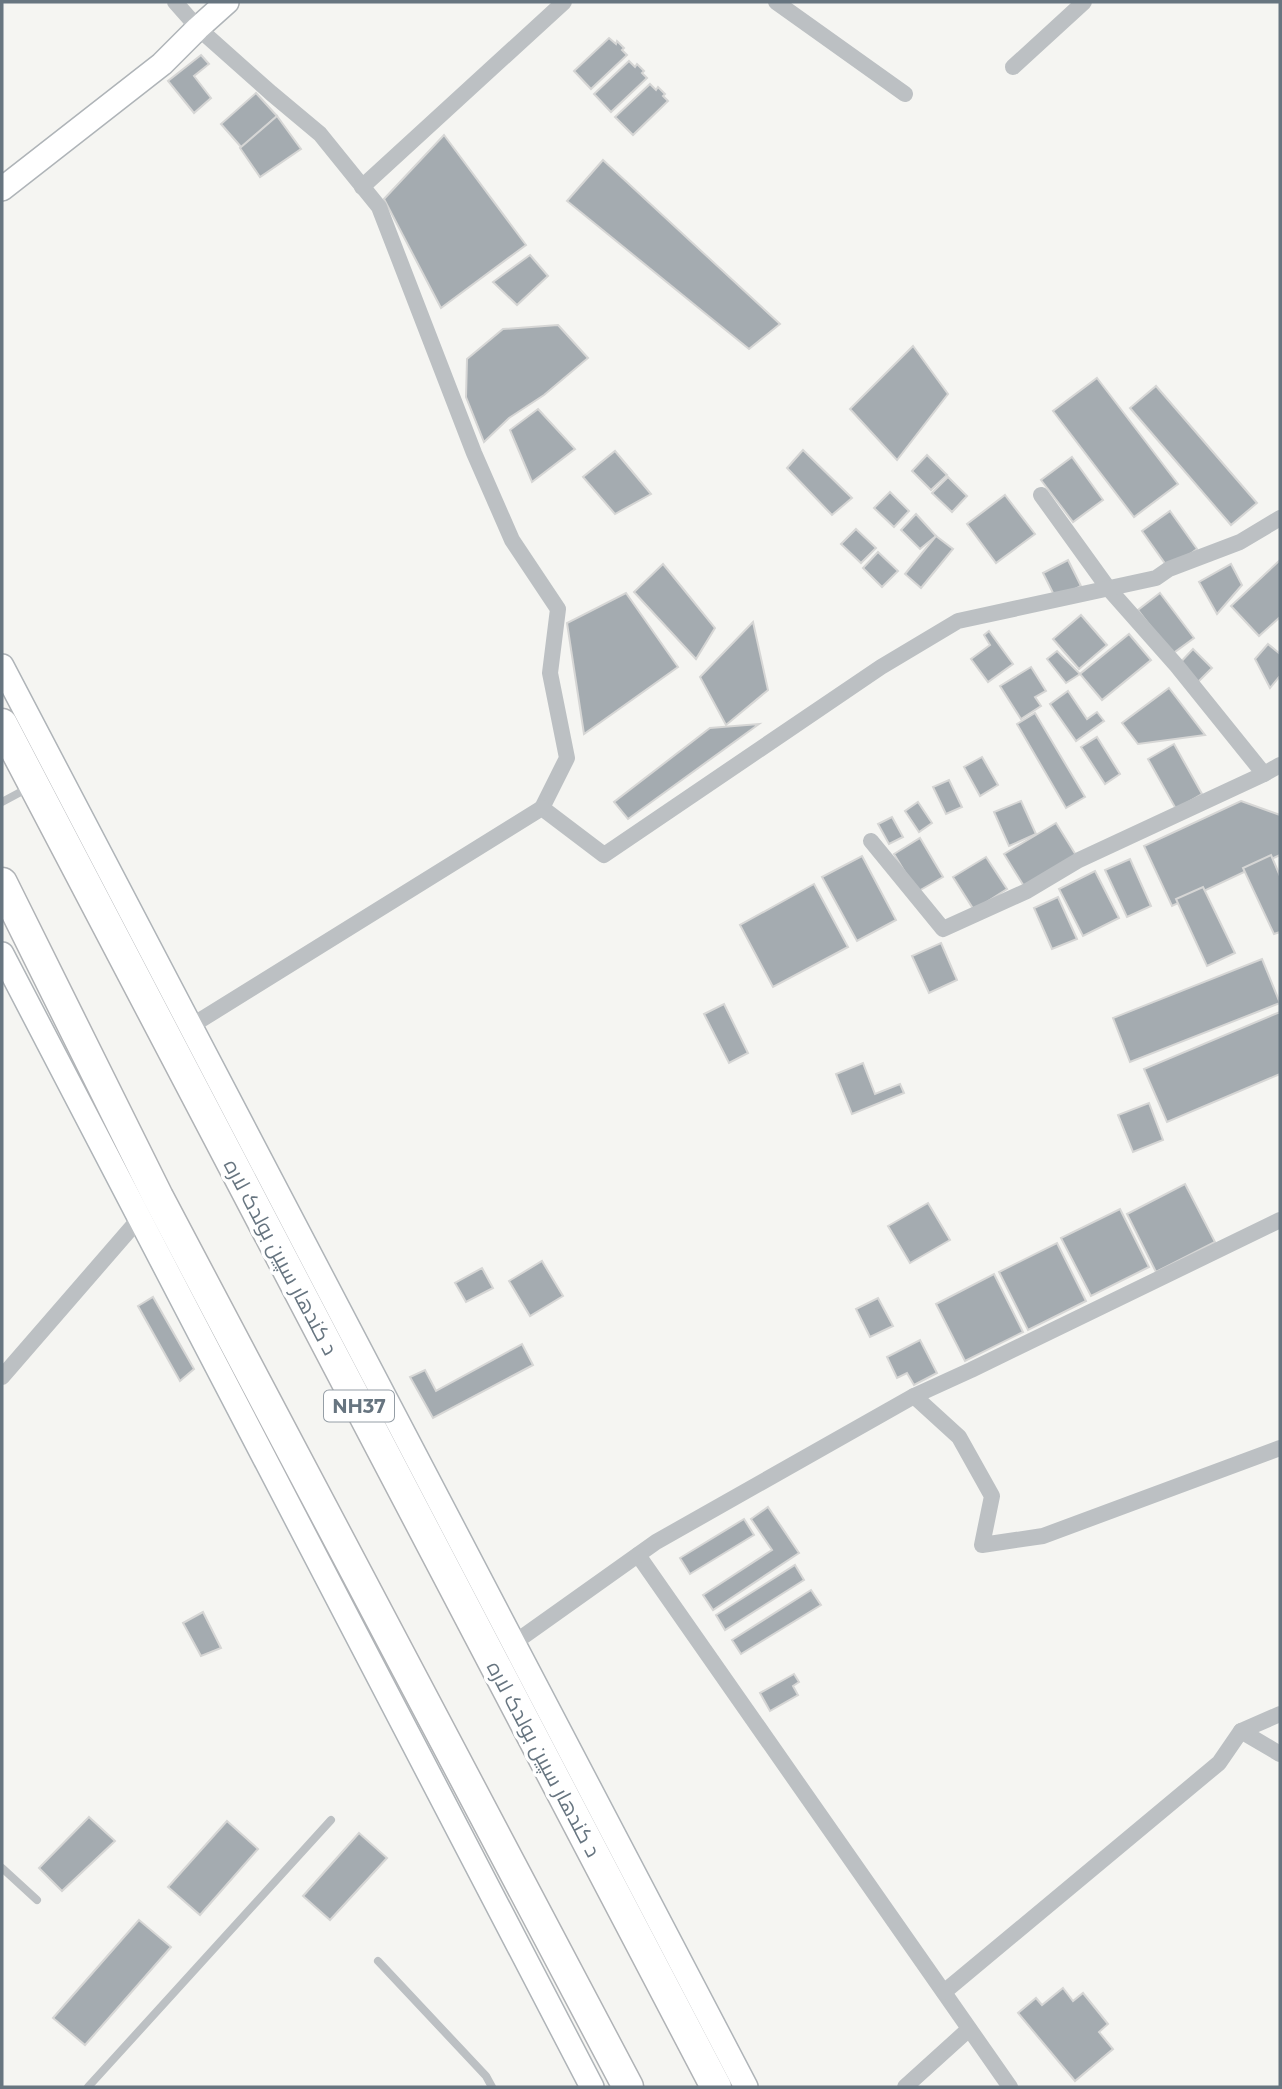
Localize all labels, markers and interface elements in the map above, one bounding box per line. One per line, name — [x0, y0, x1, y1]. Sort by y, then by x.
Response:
street label: د کندهار سپین بولدک لاره — [218, 1155, 343, 1360]
road number: NH37 — [324, 1390, 394, 1422]
street label: د کندهار سپین بولدک لاره — [481, 1657, 606, 1862]

